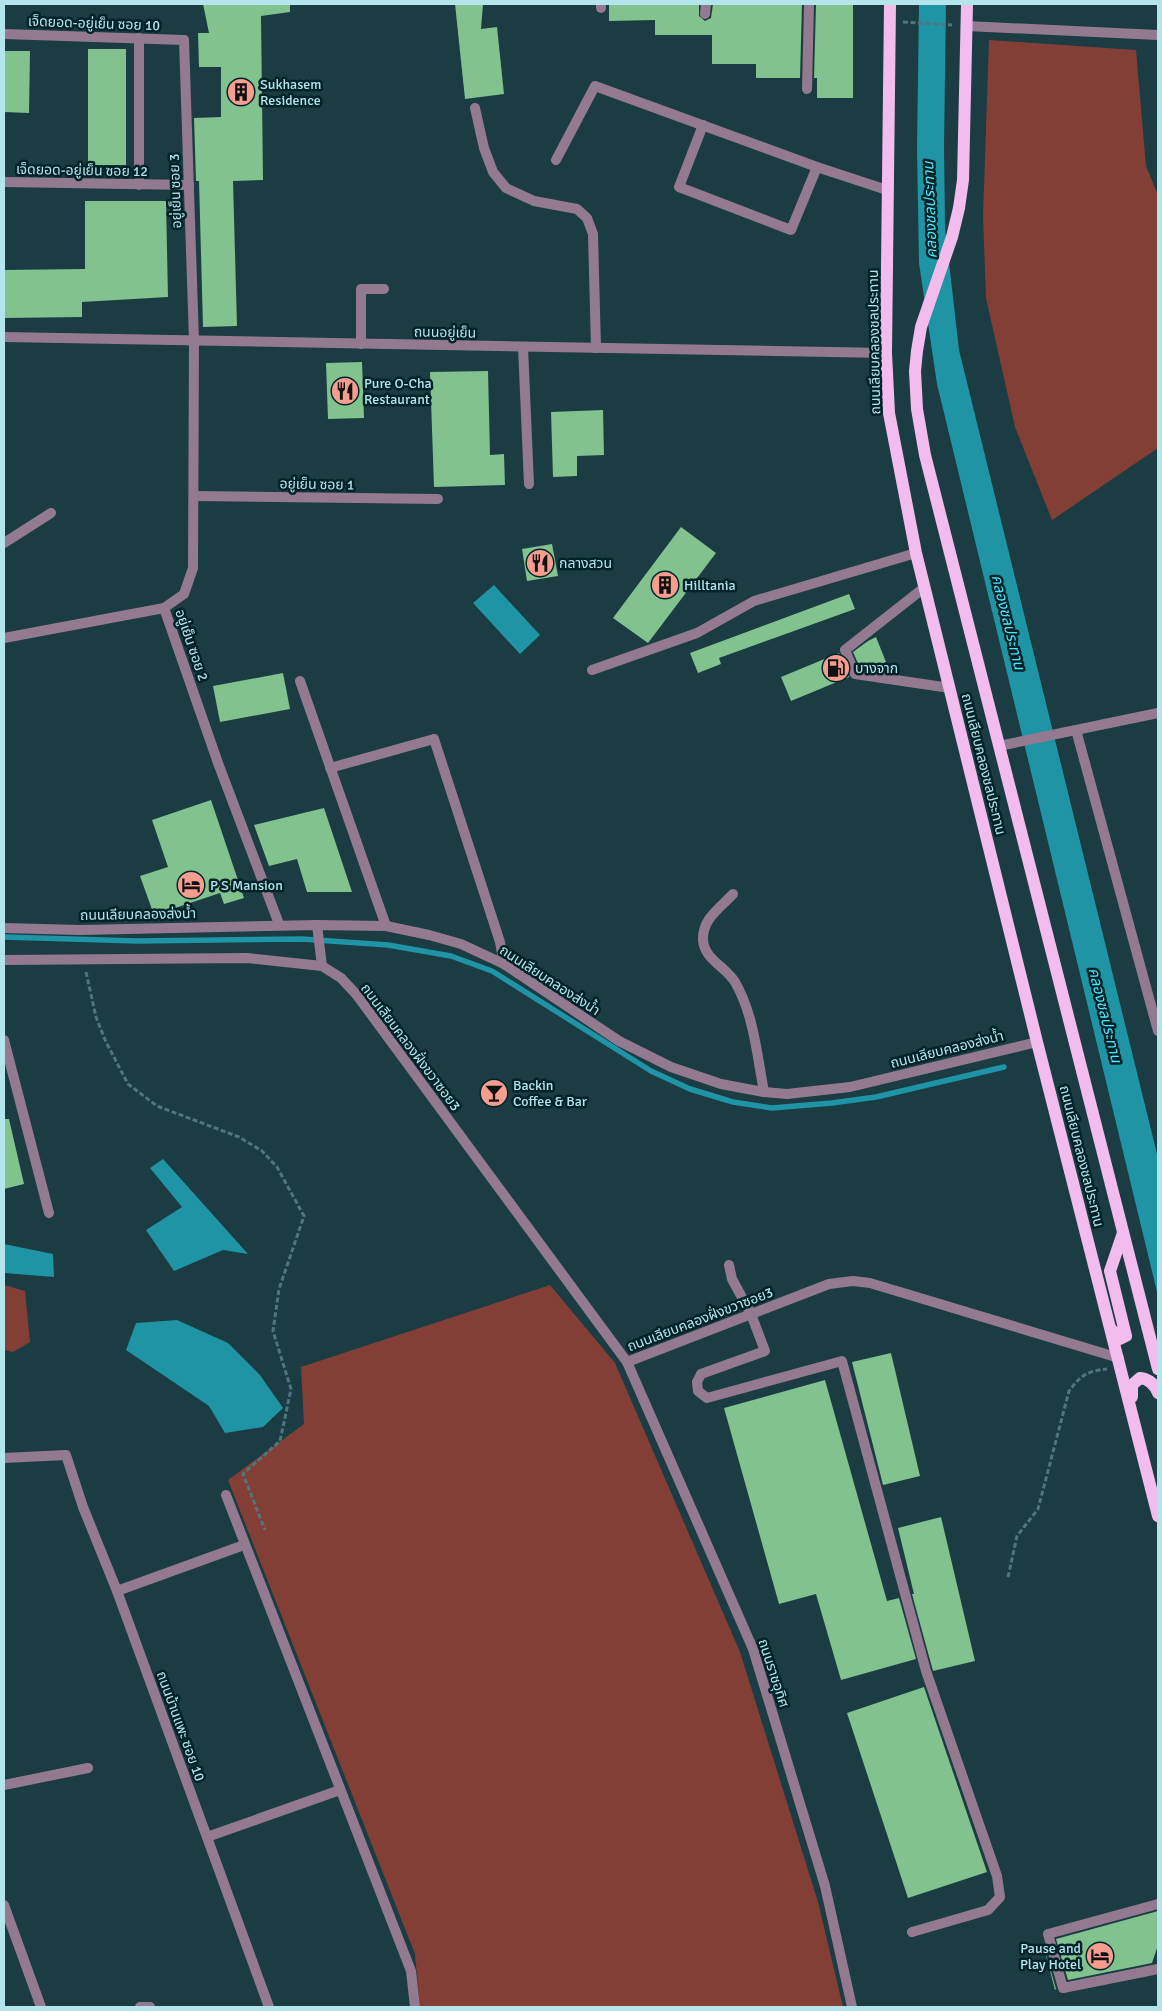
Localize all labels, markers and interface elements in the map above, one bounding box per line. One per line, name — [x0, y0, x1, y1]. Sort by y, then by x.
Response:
street label: เจ็ดยอด-อยู่เย็น ซอย 10 — [28, 13, 160, 34]
place label: Sukhasem Residence — [260, 76, 321, 109]
building icon: Sukhasem Residence — [226, 77, 256, 107]
street label: อยู่เย็น ซอย 3 — [166, 153, 185, 229]
water label: คลองชลประทาน — [919, 160, 941, 259]
street label: เจ็ดยอด-อยู่เย็น ซอย 12 — [16, 161, 148, 180]
street label: ถนนเลียบคลองชลประทาน — [865, 269, 884, 415]
street label: ถนนอยู่เย็น — [414, 323, 476, 342]
place label: Pure O-Cha Restaurant — [364, 375, 432, 408]
restaurant icon: Pure O-Cha Restaurant — [330, 376, 360, 406]
street label: อยู่เย็น ซอย 1 — [279, 475, 355, 494]
restaurant icon: กลางสวน — [525, 548, 555, 578]
place label: กลางสวน — [559, 555, 612, 572]
building icon: Hilltania — [650, 570, 680, 600]
water label: คลองชลประทาน — [988, 573, 1029, 672]
place label: Hilltania — [684, 577, 736, 594]
street label: อยู่เย็น ซอย 2 — [171, 607, 212, 683]
fuel station icon: บางจาก — [821, 653, 851, 683]
place label: บางจาก — [855, 660, 898, 677]
street label: ถนนเลียบคลองชลประทาน — [958, 692, 1009, 837]
hotel icon: P S Mansion — [176, 870, 206, 900]
place label: P S Mansion — [210, 877, 283, 894]
street label: ถนนเลียบคลองส่งน้ำ — [80, 903, 196, 924]
street label: ถนนเลียบคลองส่งน้ำ — [496, 940, 604, 1019]
water label: คลองชลประทาน — [1085, 966, 1126, 1065]
street label: ถนนเลียบคลองฝั่งขวาซอย3 — [357, 979, 465, 1114]
street label: ถนนเลียบคลองส่งน้ำ — [888, 1025, 1006, 1072]
place label: Backin Coffee & Bar — [513, 1077, 588, 1110]
bar icon: Backin Coffee & Bar — [479, 1078, 509, 1108]
street label: ถนนเลียบคลองชลประทาน — [1056, 1084, 1107, 1229]
street label: ถนนเลียบคลองฝั่งขวาซอย3 — [624, 1282, 776, 1355]
street label: ถนนราชอุทิศ — [754, 1637, 793, 1710]
street label: ถนนบ้านแพะ ซอย 10 — [153, 1669, 208, 1784]
place label: Pause and Play Hotel — [1020, 1940, 1081, 1973]
hotel icon: Pause and Play Hotel — [1085, 1941, 1115, 1971]

